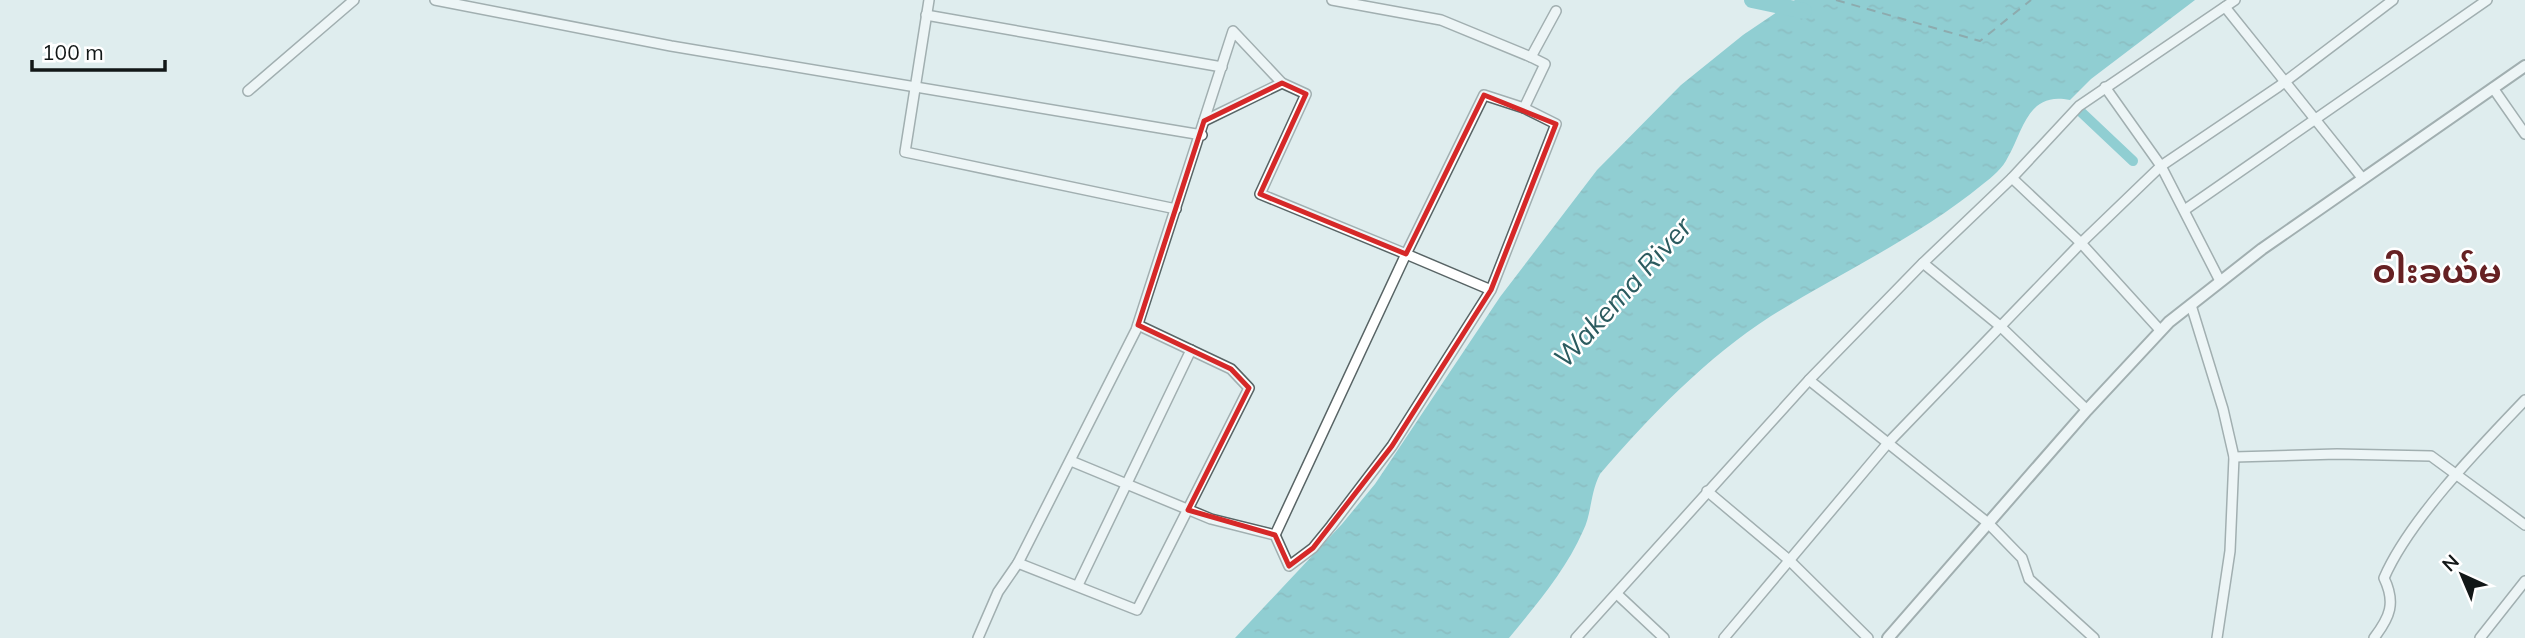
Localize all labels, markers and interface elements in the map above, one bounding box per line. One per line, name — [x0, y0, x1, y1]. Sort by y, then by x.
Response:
scale bar — [32, 28, 164, 72]
text: 100 m — [42, 39, 104, 65]
water label: Wakema River — [1545, 208, 1700, 374]
district label: ဝါးခယ်မ — [2373, 249, 2501, 291]
north arrow — [2427, 540, 2497, 610]
text: N — [2437, 549, 2464, 576]

